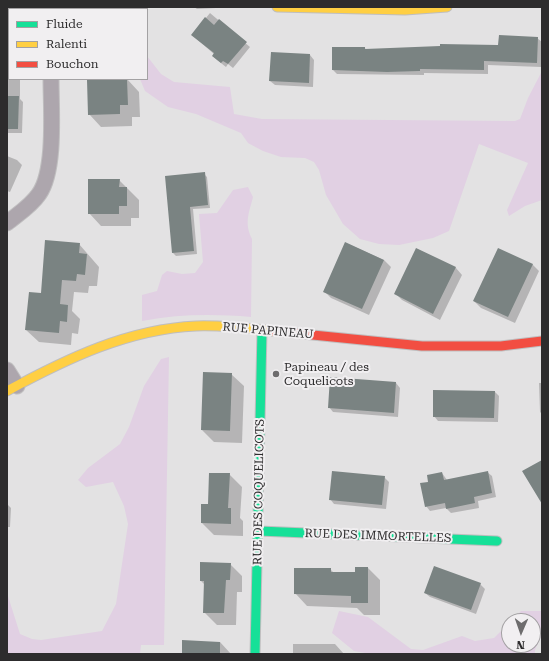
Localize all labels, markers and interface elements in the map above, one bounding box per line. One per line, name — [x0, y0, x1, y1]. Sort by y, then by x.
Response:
legend — [8, 8, 148, 80]
text: Fluide — [46, 17, 83, 31]
text: Ralenti — [46, 37, 87, 51]
text: Bouchon — [46, 57, 99, 71]
street label: RUE PAPINEAU — [222, 320, 314, 342]
place label: Papineau / des Coquelicots — [284, 360, 369, 388]
marker: Papineau / des Coquelicots — [271, 369, 281, 379]
street label: RUE DES COQUELICOTS — [251, 419, 267, 565]
street label: RUE DES IMMORTELLES — [304, 526, 452, 546]
north arrow — [501, 613, 541, 653]
text: N — [516, 638, 525, 651]

